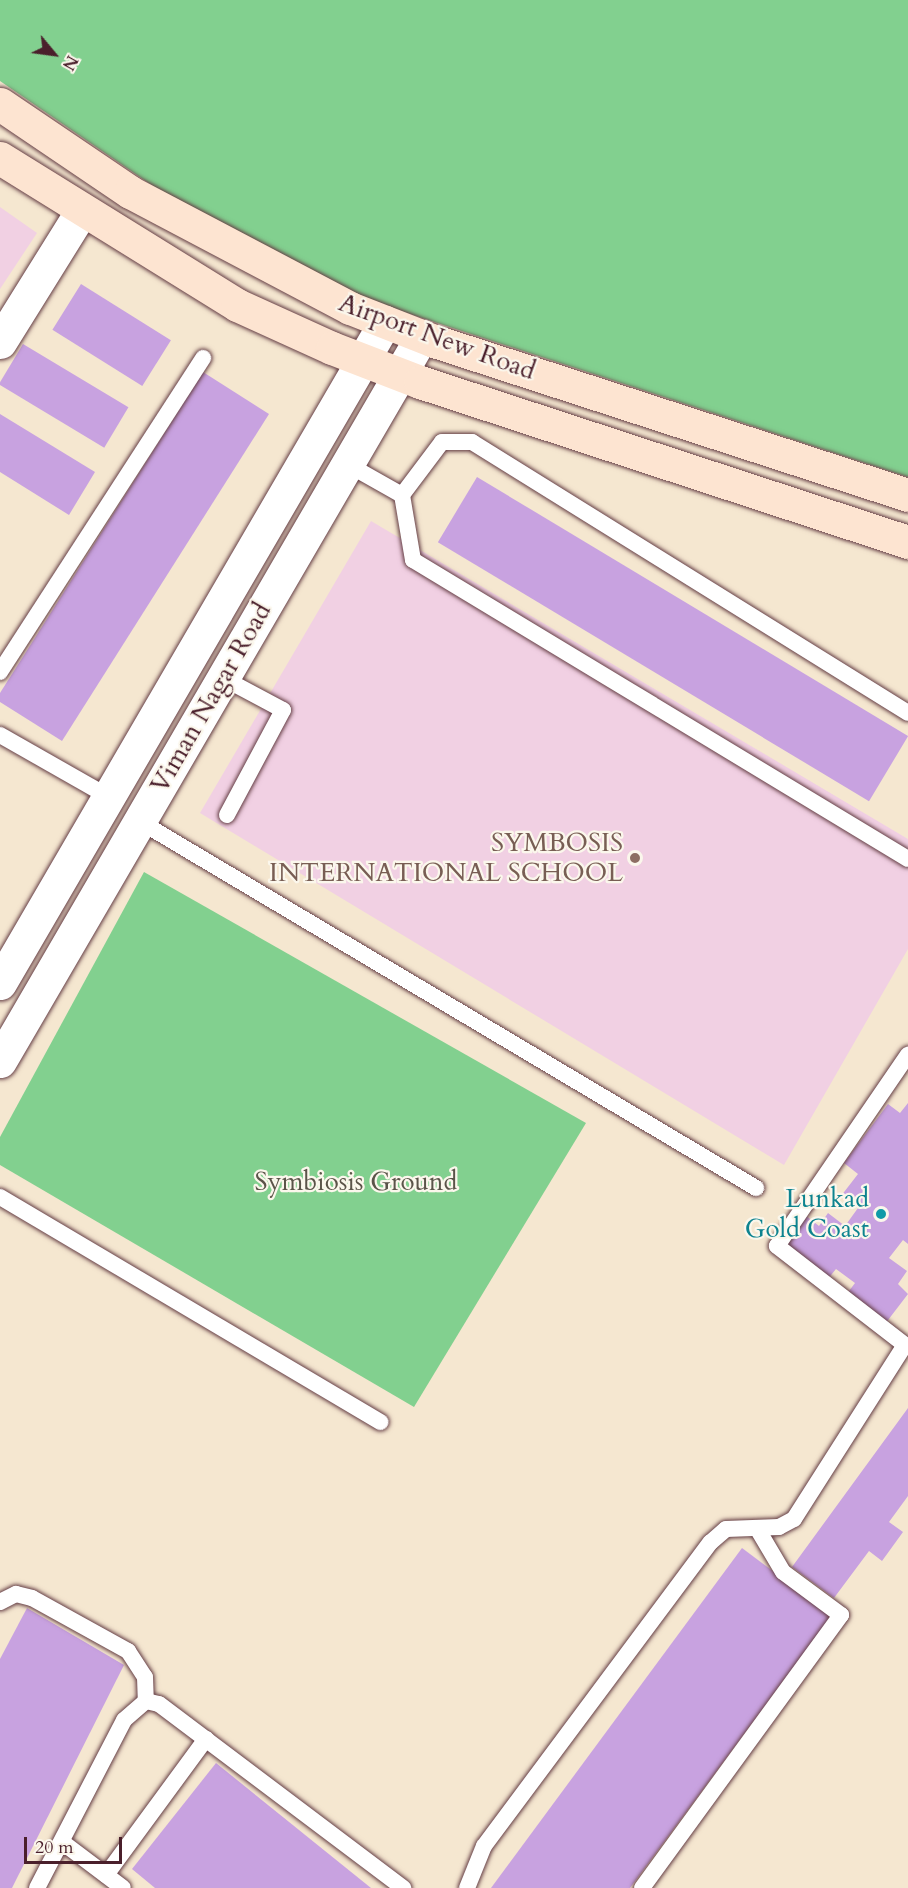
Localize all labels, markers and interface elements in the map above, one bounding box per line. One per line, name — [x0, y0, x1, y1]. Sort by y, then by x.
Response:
north arrow — [24, 24, 84, 84]
text: N — [57, 51, 83, 74]
street label: Airport New Road — [334, 287, 540, 387]
street label: Viman Nagar Road — [144, 597, 278, 799]
place label: SYMBOSIS INTERNATIONAL SCHOOL — [269, 827, 623, 888]
marker: SYMBOSIS INTERNATIONAL SCHOOL — [628, 851, 642, 865]
park label: Symbiosis Ground — [255, 1166, 457, 1198]
place label: Lunkad Gold Coast — [745, 1183, 869, 1244]
marker: Lunkad Gold Coast — [874, 1207, 888, 1221]
scale bar — [27, 1825, 124, 1863]
text: 20 m — [35, 1835, 74, 1860]

